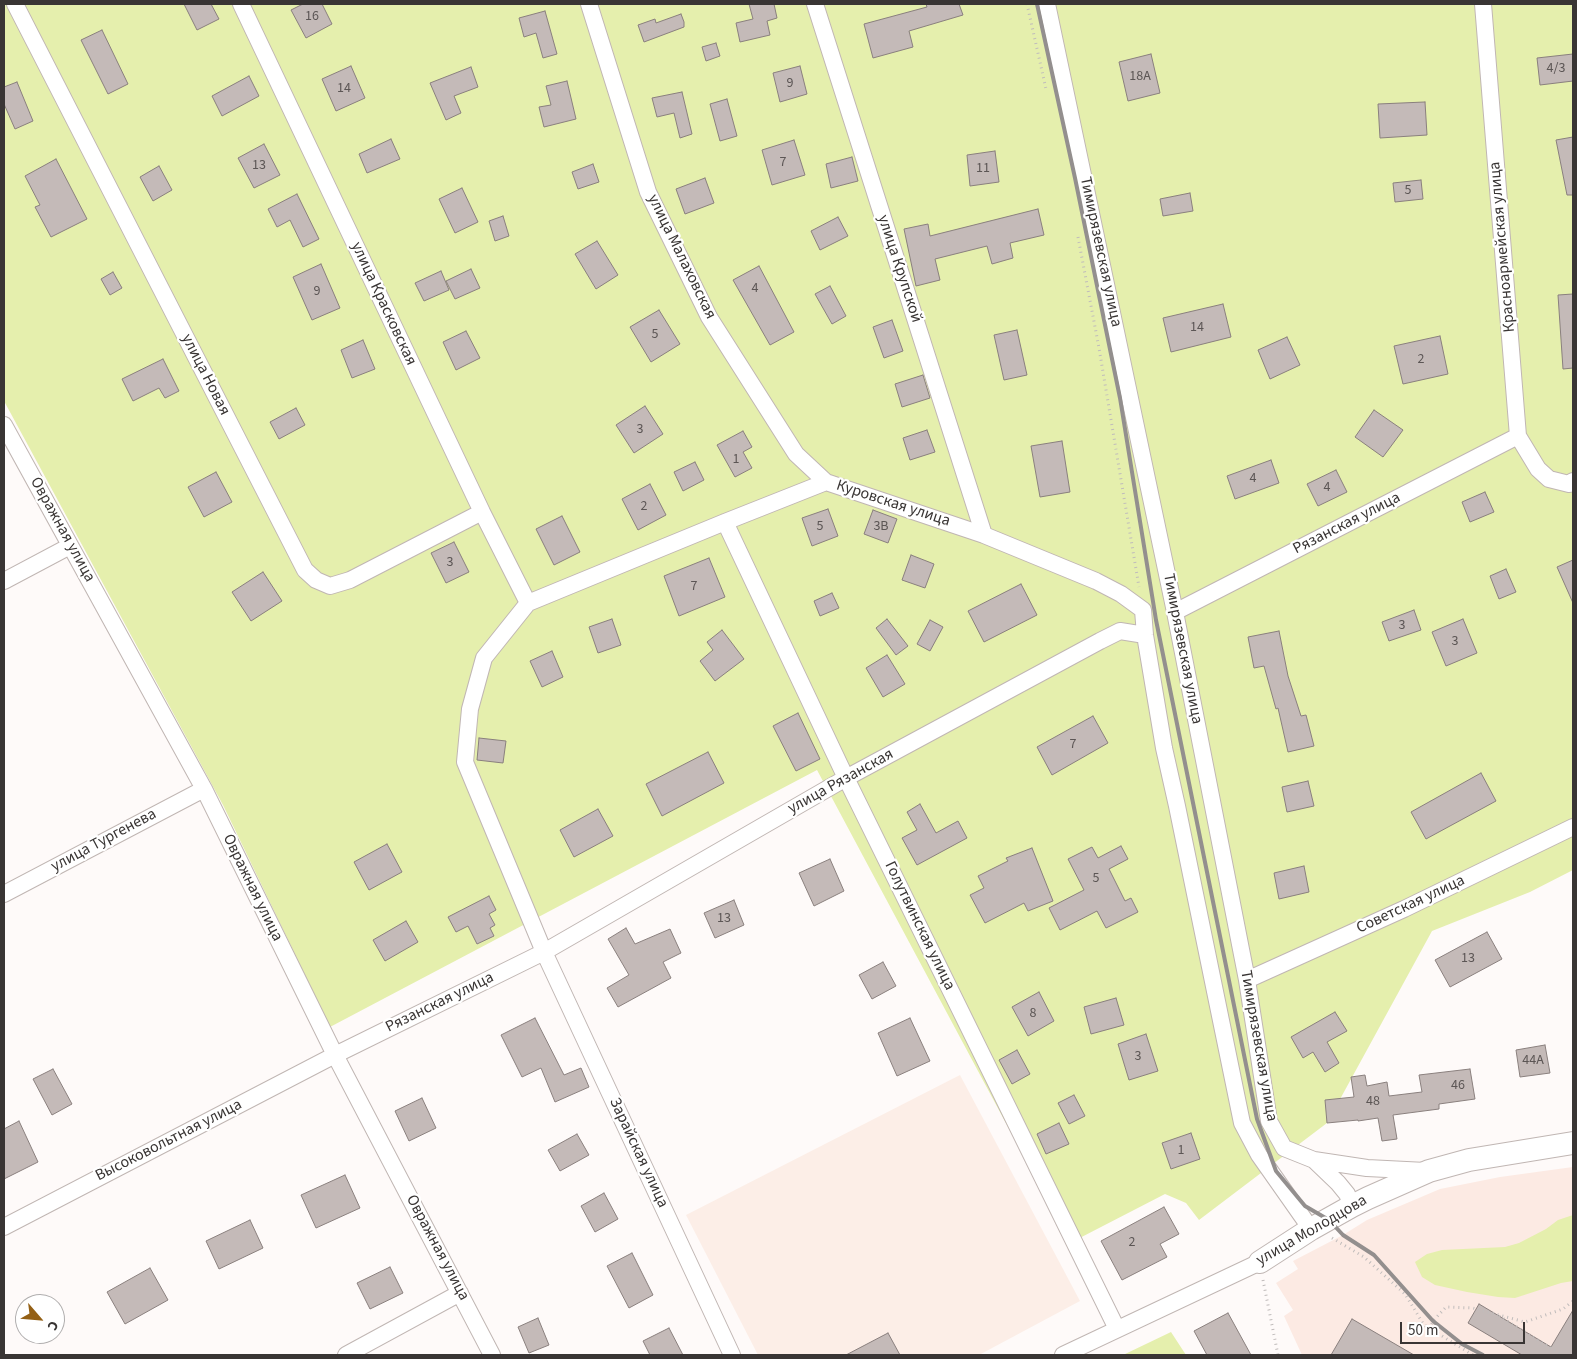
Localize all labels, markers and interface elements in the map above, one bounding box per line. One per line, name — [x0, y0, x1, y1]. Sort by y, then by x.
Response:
house number: 16 — [305, 9, 319, 25]
house number: 4/3 — [1547, 61, 1565, 77]
house number: 18А — [1129, 69, 1151, 85]
house number: 9 — [787, 76, 793, 92]
house number: 14 — [337, 81, 351, 97]
house number: 7 — [780, 155, 786, 171]
house number: 13 — [252, 158, 266, 174]
house number: 11 — [976, 161, 990, 177]
street label: Красноармейская улица — [1486, 161, 1520, 333]
street label: Тимирязевская улица — [1075, 175, 1125, 329]
house number: 5 — [1405, 183, 1411, 199]
street label: улица Малаховская — [642, 191, 720, 323]
street label: улица Крупской — [873, 213, 925, 325]
street label: улица Красковская — [346, 239, 420, 369]
house number: 4 — [752, 281, 758, 297]
house number: 9 — [314, 284, 320, 300]
house number: 14 — [1190, 320, 1204, 336]
house number: 5 — [652, 327, 658, 343]
street label: улица Новая — [176, 331, 234, 419]
house number: 2 — [1418, 352, 1424, 368]
house number: 3 — [637, 422, 643, 438]
house number: 1 — [733, 452, 739, 468]
house number: 4 — [1250, 471, 1256, 487]
street label: Овражная улица — [25, 474, 99, 586]
street label: Куровская улица — [834, 477, 952, 531]
house number: 4 — [1324, 480, 1330, 496]
street label: Рязанская улица — [1290, 489, 1404, 559]
house number: 2 — [641, 499, 647, 515]
house number: 5 — [817, 519, 823, 535]
house number: 3В — [873, 519, 889, 535]
house number: 3 — [447, 555, 453, 571]
street label: Тимирязевская улица — [1158, 572, 1206, 726]
house number: 7 — [691, 579, 697, 595]
house number: 3 — [1399, 618, 1405, 634]
house number: 3 — [1452, 634, 1458, 650]
house number: 7 — [1070, 737, 1076, 753]
street label: улица Рязанская — [785, 745, 897, 819]
street label: улица Тургенева — [48, 805, 160, 877]
street label: Овражная улица — [218, 831, 286, 945]
street label: Голутвинская улица — [879, 858, 959, 994]
house number: 5 — [1093, 871, 1099, 887]
street label: Советская улица — [1354, 872, 1468, 938]
house number: 13 — [717, 911, 731, 927]
house number: 13 — [1461, 951, 1475, 967]
street label: Рязанская улица — [383, 969, 497, 1037]
street label: Тимирязевская улица — [1235, 969, 1281, 1123]
house number: 8 — [1030, 1006, 1036, 1022]
house number: 3 — [1135, 1049, 1141, 1065]
house number: 44А — [1522, 1053, 1544, 1069]
house number: 46 — [1451, 1078, 1465, 1094]
house number: 48 — [1366, 1094, 1380, 1110]
street label: Зарайская улица — [604, 1095, 672, 1211]
street label: Высоковольтная улица — [93, 1096, 245, 1186]
house number: 1 — [1178, 1143, 1184, 1159]
street label: улица Молодцова — [1253, 1191, 1371, 1271]
street label: Овражная улица — [401, 1192, 473, 1304]
house number: 2 — [1129, 1235, 1135, 1251]
north arrow — [15, 1294, 65, 1344]
scale bar — [1402, 1312, 1527, 1344]
text: С — [42, 1317, 63, 1334]
text: 50 m — [1408, 1320, 1438, 1341]

